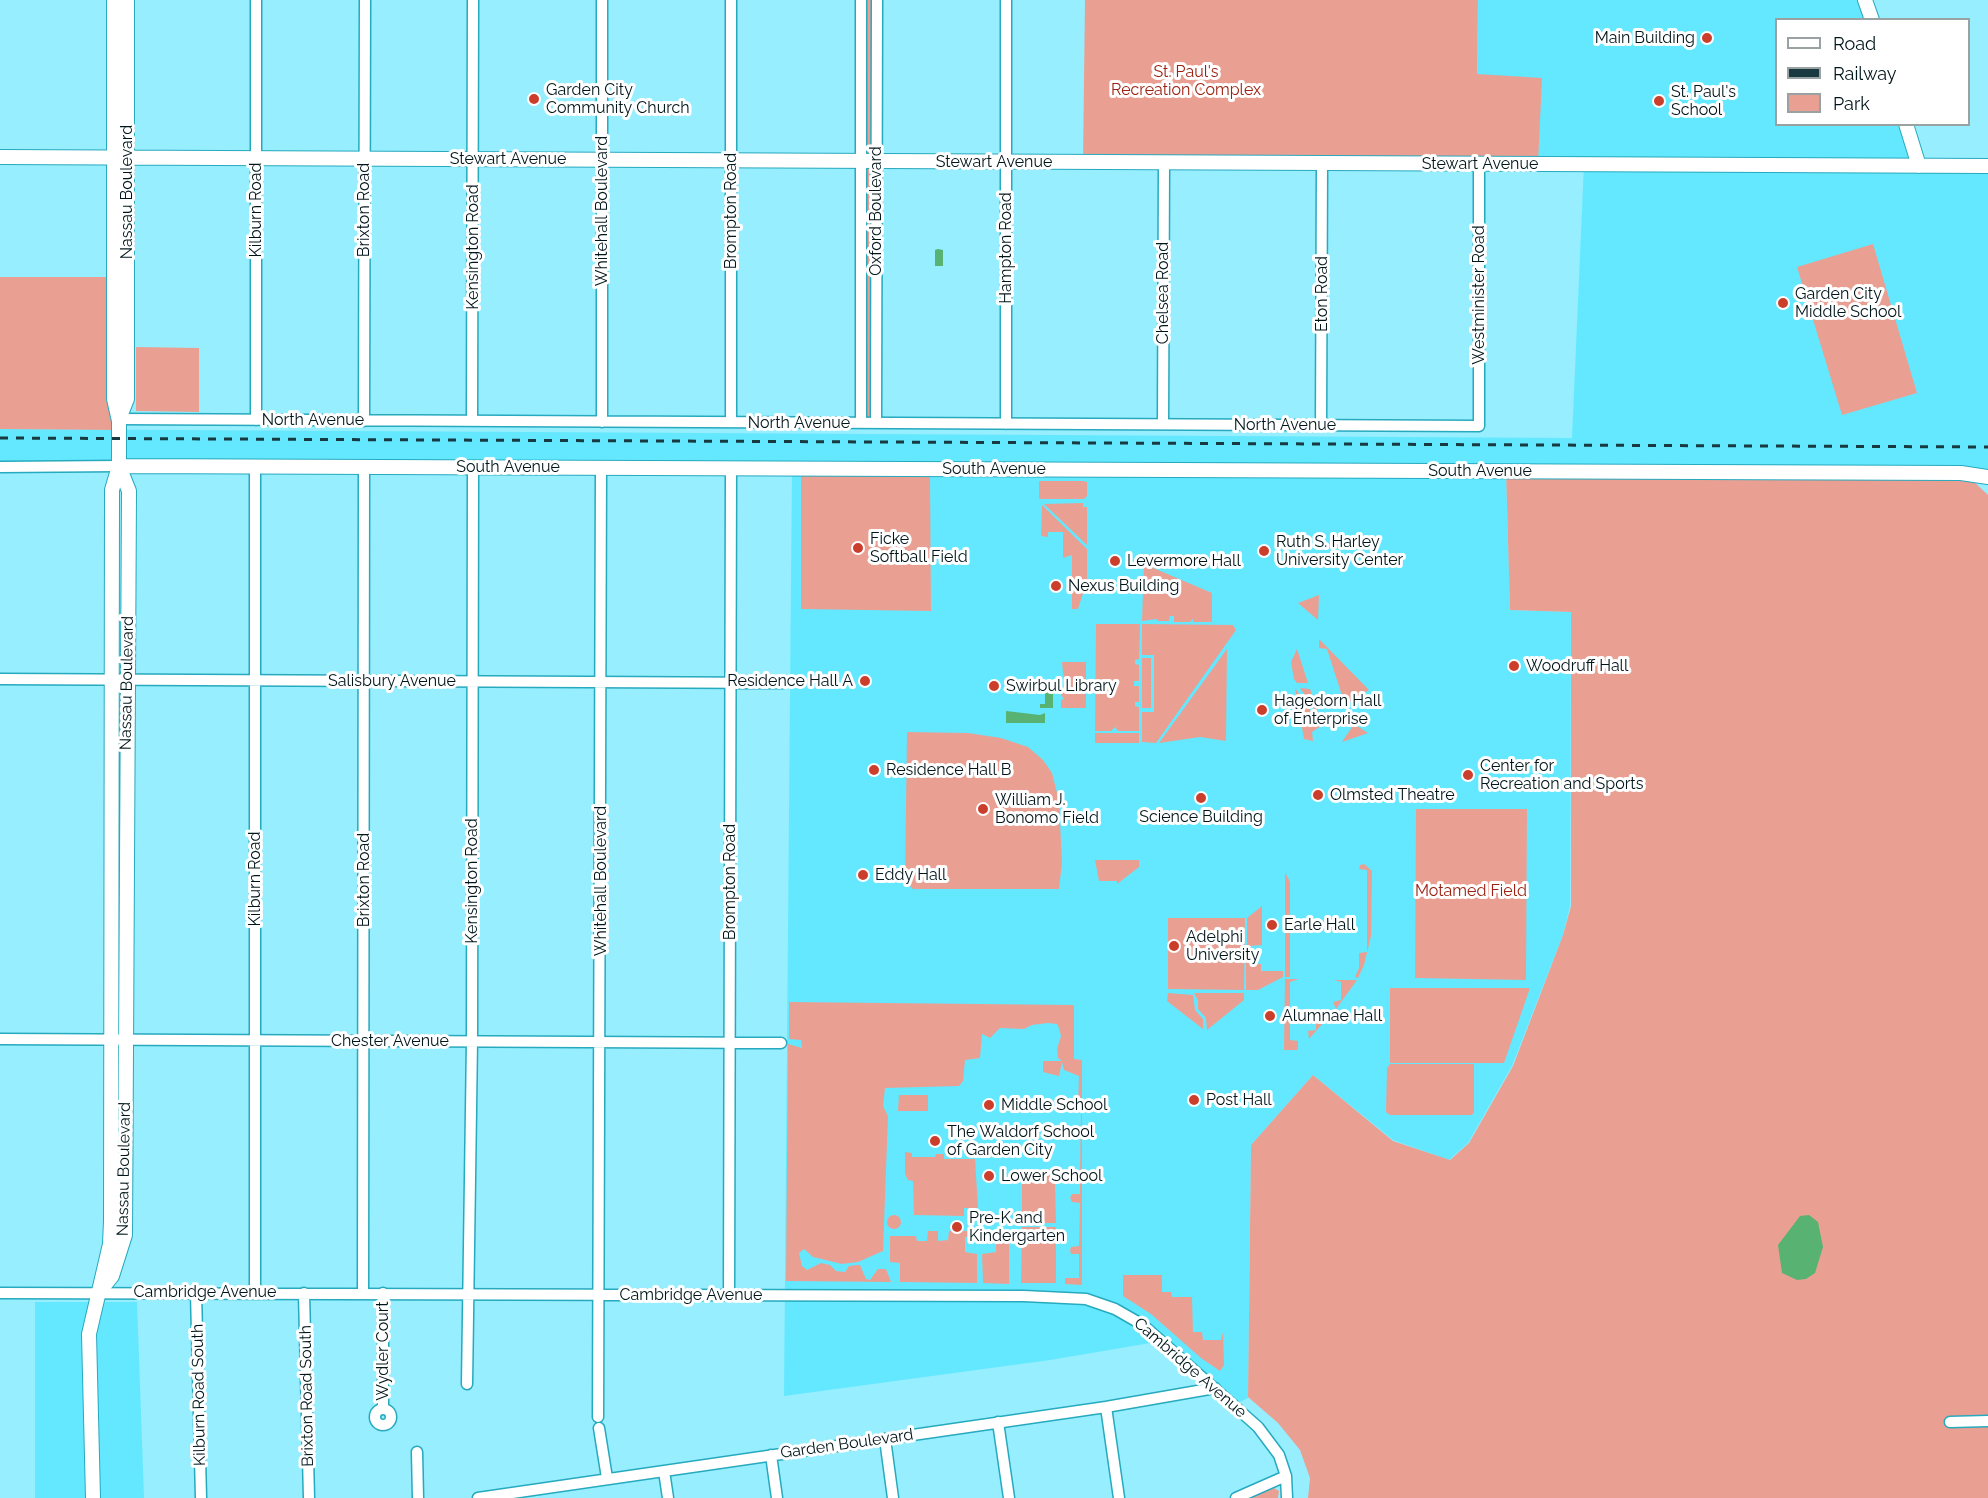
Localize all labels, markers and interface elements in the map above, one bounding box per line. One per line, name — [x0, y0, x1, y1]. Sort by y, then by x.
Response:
legend — [1775, 18, 1970, 126]
place label: Main Building — [1595, 28, 1695, 48]
marker: Main Building — [1700, 31, 1714, 45]
text: Road — [1833, 33, 1876, 54]
park label: St. Paul's Recreation Complex — [1111, 62, 1261, 100]
text: Railway — [1833, 63, 1897, 84]
place label: Garden City Community Church — [546, 80, 690, 118]
place label: St. Paul's School — [1671, 82, 1736, 120]
marker: Garden City Community Church — [527, 92, 541, 106]
text: Park — [1833, 93, 1870, 114]
marker: St. Paul's School — [1652, 94, 1666, 108]
street label: Nassau Boulevard — [117, 125, 137, 259]
street label: Whitehall Boulevard — [592, 136, 612, 286]
street label: Oxford Boulevard — [866, 146, 886, 276]
street label: Stewart Avenue — [450, 149, 566, 169]
street label: Stewart Avenue — [936, 152, 1052, 172]
street label: Brompton Road — [721, 153, 741, 269]
street label: Stewart Avenue — [1422, 154, 1538, 174]
street label: Kilburn Road — [246, 163, 266, 257]
street label: Brixton Road — [354, 163, 374, 257]
street label: Kensington Road — [463, 184, 483, 310]
street label: Hampton Road — [996, 192, 1016, 304]
street label: Westminister Road — [1469, 225, 1489, 365]
street label: Chelsea Road — [1153, 242, 1173, 344]
street label: Eton Road — [1312, 256, 1332, 332]
place label: Garden City Middle School — [1795, 284, 1901, 322]
marker: Garden City Middle School — [1776, 296, 1790, 310]
street label: North Avenue — [262, 410, 364, 430]
street label: North Avenue — [748, 413, 850, 433]
street label: North Avenue — [1234, 415, 1336, 435]
street label: South Avenue — [456, 457, 560, 477]
street label: South Avenue — [942, 459, 1046, 479]
street label: South Avenue — [1428, 461, 1532, 481]
place label: Ficke Softball Field — [870, 529, 968, 567]
place label: Ruth S. Harley University Center — [1276, 532, 1403, 570]
marker: Ficke Softball Field — [851, 541, 865, 555]
marker: Ruth S. Harley University Center — [1257, 544, 1271, 558]
place label: Levermore Hall — [1127, 551, 1241, 571]
marker: Levermore Hall — [1108, 554, 1122, 568]
place label: Nexus Building — [1068, 576, 1179, 596]
marker: Nexus Building — [1049, 579, 1063, 593]
street label: Nassau Boulevard — [116, 616, 138, 750]
place label: Woodruff Hall — [1526, 656, 1628, 676]
marker: Woodruff Hall — [1507, 659, 1521, 673]
street label: Salisbury Avenue — [328, 671, 456, 691]
place label: Residence Hall A — [727, 671, 853, 691]
marker: Residence Hall A — [858, 674, 872, 688]
place label: Swirbul Library — [1006, 676, 1117, 696]
marker: Swirbul Library — [987, 679, 1001, 693]
place label: Hagedorn Hall of Enterprise — [1274, 691, 1381, 729]
marker: Hagedorn Hall of Enterprise — [1255, 703, 1269, 717]
place label: Center for Recreation and Sports — [1480, 756, 1643, 794]
place label: Residence Hall B — [886, 760, 1012, 780]
marker: Residence Hall B — [867, 763, 881, 777]
marker: Center for Recreation and Sports — [1461, 768, 1475, 782]
place label: Olmsted Theatre — [1330, 785, 1455, 805]
marker: Olmsted Theatre — [1311, 788, 1325, 802]
place label: William J. Bonomo Field — [995, 790, 1099, 828]
marker: Science Building — [1194, 791, 1208, 805]
marker: William J. Bonomo Field — [976, 802, 990, 816]
street label: Whitehall Boulevard — [591, 806, 611, 956]
place label: Science Building — [1139, 807, 1263, 827]
street label: Kensington Road — [462, 818, 482, 944]
street label: Brompton Road — [720, 824, 740, 940]
street label: Kilburn Road — [245, 832, 265, 926]
street label: Brixton Road — [354, 833, 374, 927]
place label: Eddy Hall — [875, 865, 946, 885]
marker: Eddy Hall — [856, 868, 870, 882]
park label: Motamed Field — [1415, 881, 1527, 901]
place label: Earle Hall — [1284, 915, 1355, 935]
marker: Earle Hall — [1265, 918, 1279, 932]
place label: Adelphi University — [1186, 927, 1259, 965]
marker: Adelphi University — [1167, 939, 1181, 953]
place label: Alumnae Hall — [1282, 1006, 1382, 1026]
marker: Alumnae Hall — [1263, 1009, 1277, 1023]
street label: Chester Avenue — [331, 1031, 449, 1051]
place label: Post Hall — [1206, 1090, 1272, 1110]
marker: Post Hall — [1187, 1093, 1201, 1107]
place label: Middle School — [1001, 1095, 1107, 1115]
marker: Middle School — [982, 1098, 996, 1112]
street label: Nassau Boulevard — [113, 1102, 135, 1236]
place label: The Waldorf School of Garden City — [947, 1122, 1094, 1160]
marker: The Waldorf School of Garden City — [928, 1134, 942, 1148]
place label: Lower School — [1001, 1166, 1102, 1186]
marker: Lower School — [982, 1169, 996, 1183]
place label: Pre-K and Kindergarten — [969, 1208, 1065, 1246]
marker: Pre-K and Kindergarten — [950, 1220, 964, 1234]
street label: Cambridge Avenue — [134, 1282, 276, 1302]
street label: Cambridge Avenue — [620, 1285, 762, 1305]
street label: Wydler Court — [373, 1301, 393, 1401]
street label: Cambridge Avenue — [1130, 1314, 1250, 1422]
street label: Kilburn Road South — [188, 1324, 210, 1466]
street label: Brixton Road South — [296, 1325, 318, 1467]
street label: Garden Boulevard — [779, 1425, 915, 1463]

